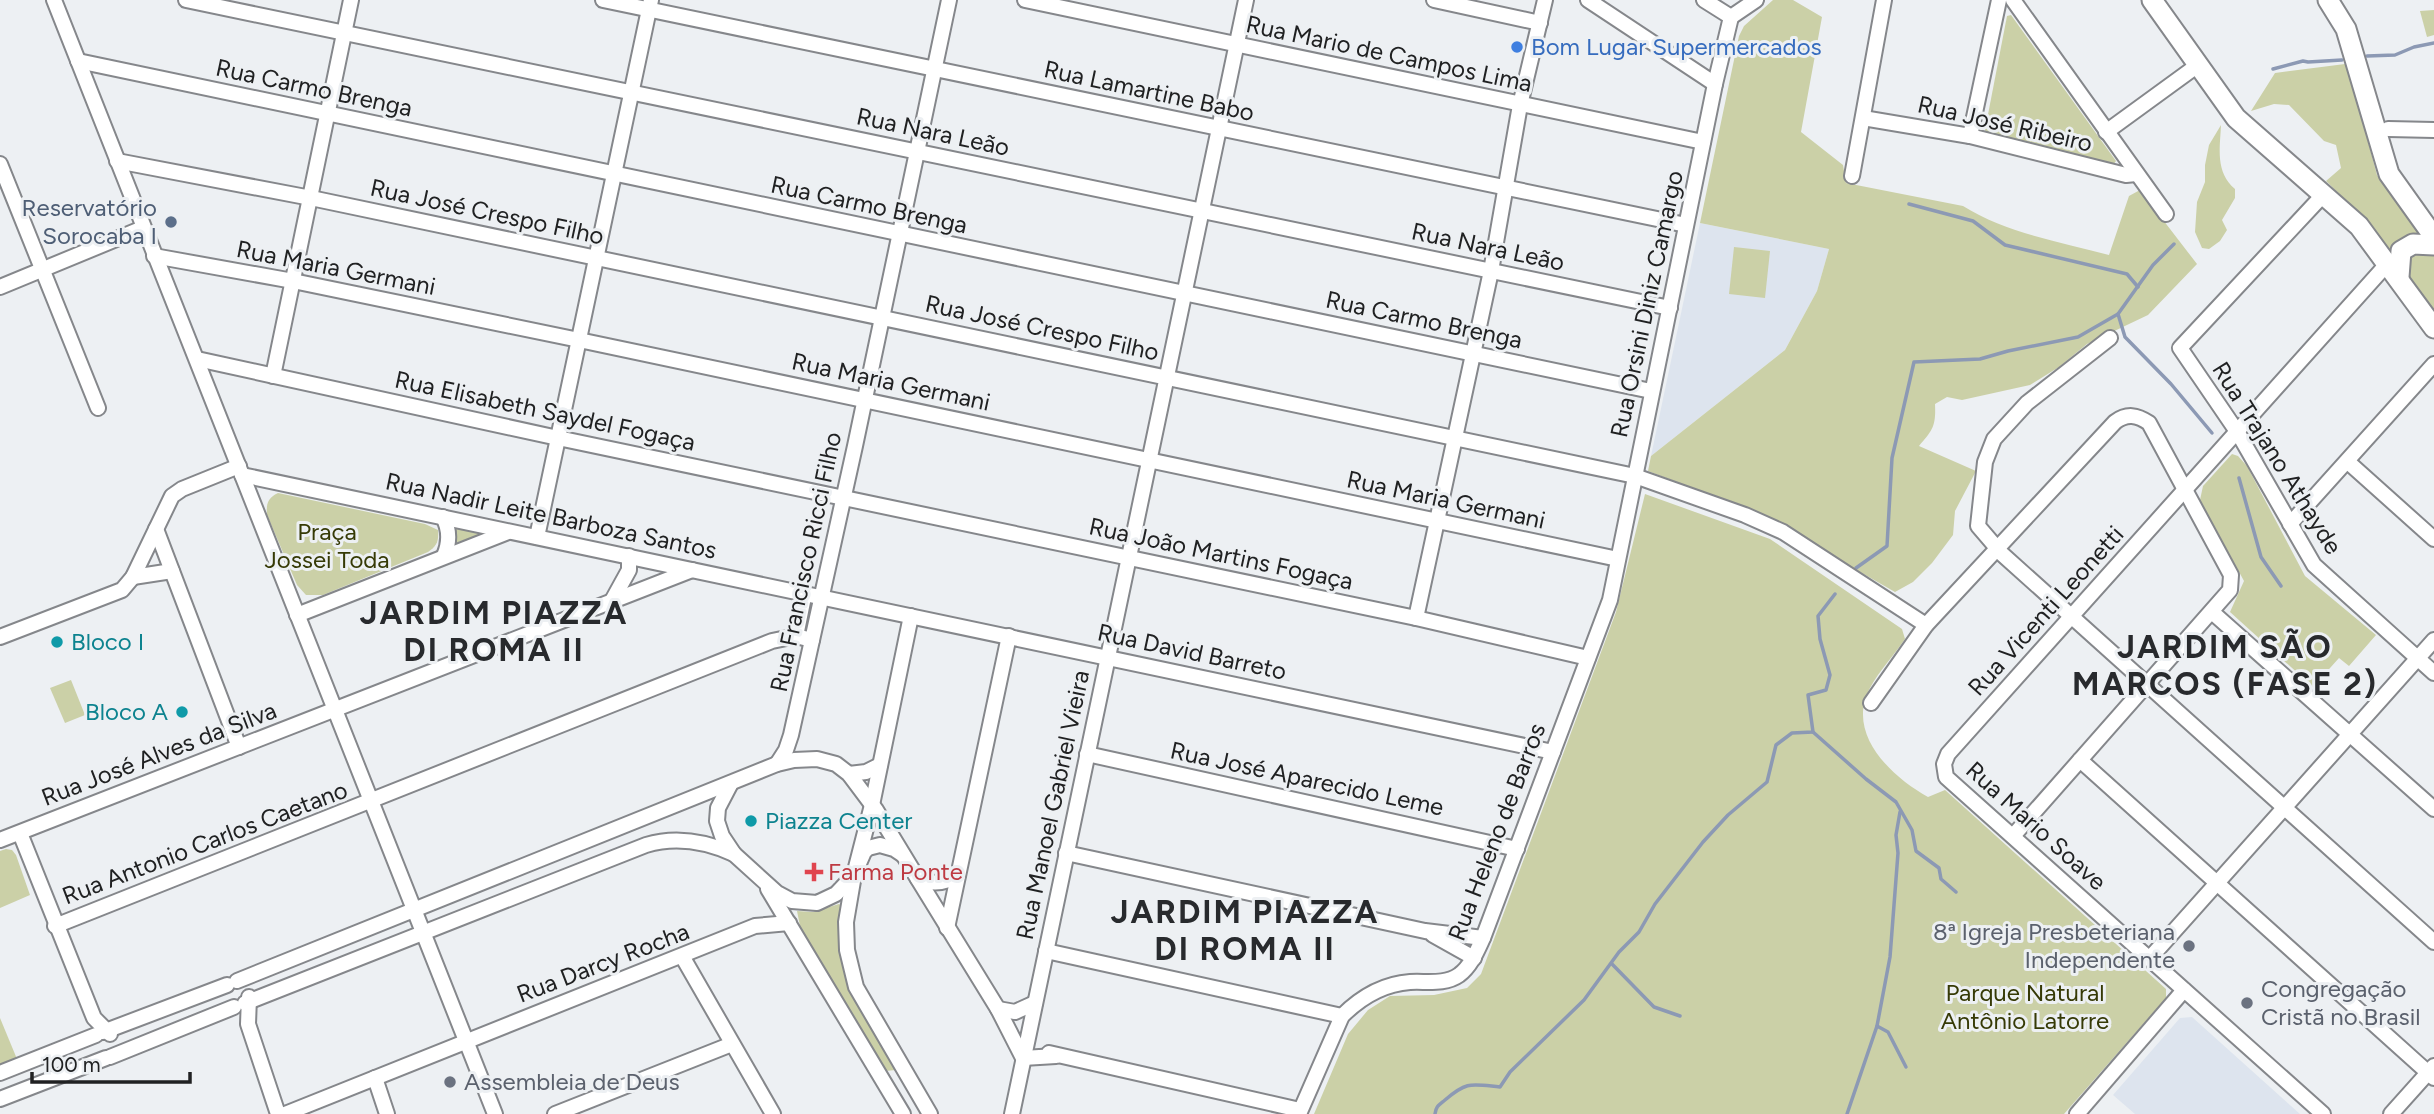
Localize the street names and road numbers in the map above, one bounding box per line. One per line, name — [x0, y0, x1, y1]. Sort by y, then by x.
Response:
street label: Rua Mario de Campos Lima — [1243, 9, 1535, 98]
street label: Rua Carmo Brenga — [213, 53, 415, 122]
street label: Rua Lamartine Babo — [1041, 54, 1257, 127]
street label: Rua José Ribeiro — [1915, 89, 2095, 158]
street label: Rua Nara Leão — [854, 101, 1012, 162]
street label: Rua Orsini Diniz Camargo — [1604, 168, 1689, 440]
street label: Rua Carmo Brenga — [768, 170, 970, 239]
street label: Rua José Crespo Filho — [368, 173, 607, 250]
street label: Rua Nara Leão — [1409, 216, 1567, 277]
street label: Rua Maria Germani — [234, 234, 438, 301]
street label: Rua Carmo Brenga — [1323, 285, 1525, 354]
street label: Rua José Crespo Filho — [923, 289, 1162, 366]
street label: Rua Maria Germani — [789, 346, 993, 417]
street label: Rua Trajano Athayde — [2206, 356, 2348, 559]
street label: Rua Elisabeth Saydel Fogaça — [392, 364, 698, 457]
street label: Rua Francisco Ricci Filho — [764, 429, 847, 694]
street label: Rua Maria Germani — [1344, 464, 1548, 535]
street label: Rua Nadir Leite Barboza Santos — [383, 466, 719, 565]
street label: Rua João Martins Fogaça — [1086, 511, 1356, 596]
street label: Rua Vicenti Leonetti — [1962, 520, 2130, 702]
street label: Rua David Barreto — [1095, 617, 1289, 686]
street label: Rua Manoel Gabriel Vieira — [1010, 668, 1095, 942]
street label: Rua José Alves da Silva — [37, 695, 280, 812]
street label: Rua Heleno de Barros — [1442, 719, 1551, 945]
street label: Rua José Aparecido Leme — [1168, 735, 1446, 822]
street label: Rua Mario Soave — [1960, 755, 2112, 896]
street label: Rua Antonio Carlos Caetano — [58, 775, 352, 910]
street label: Rua Darcy Rocha — [513, 916, 693, 1009]

